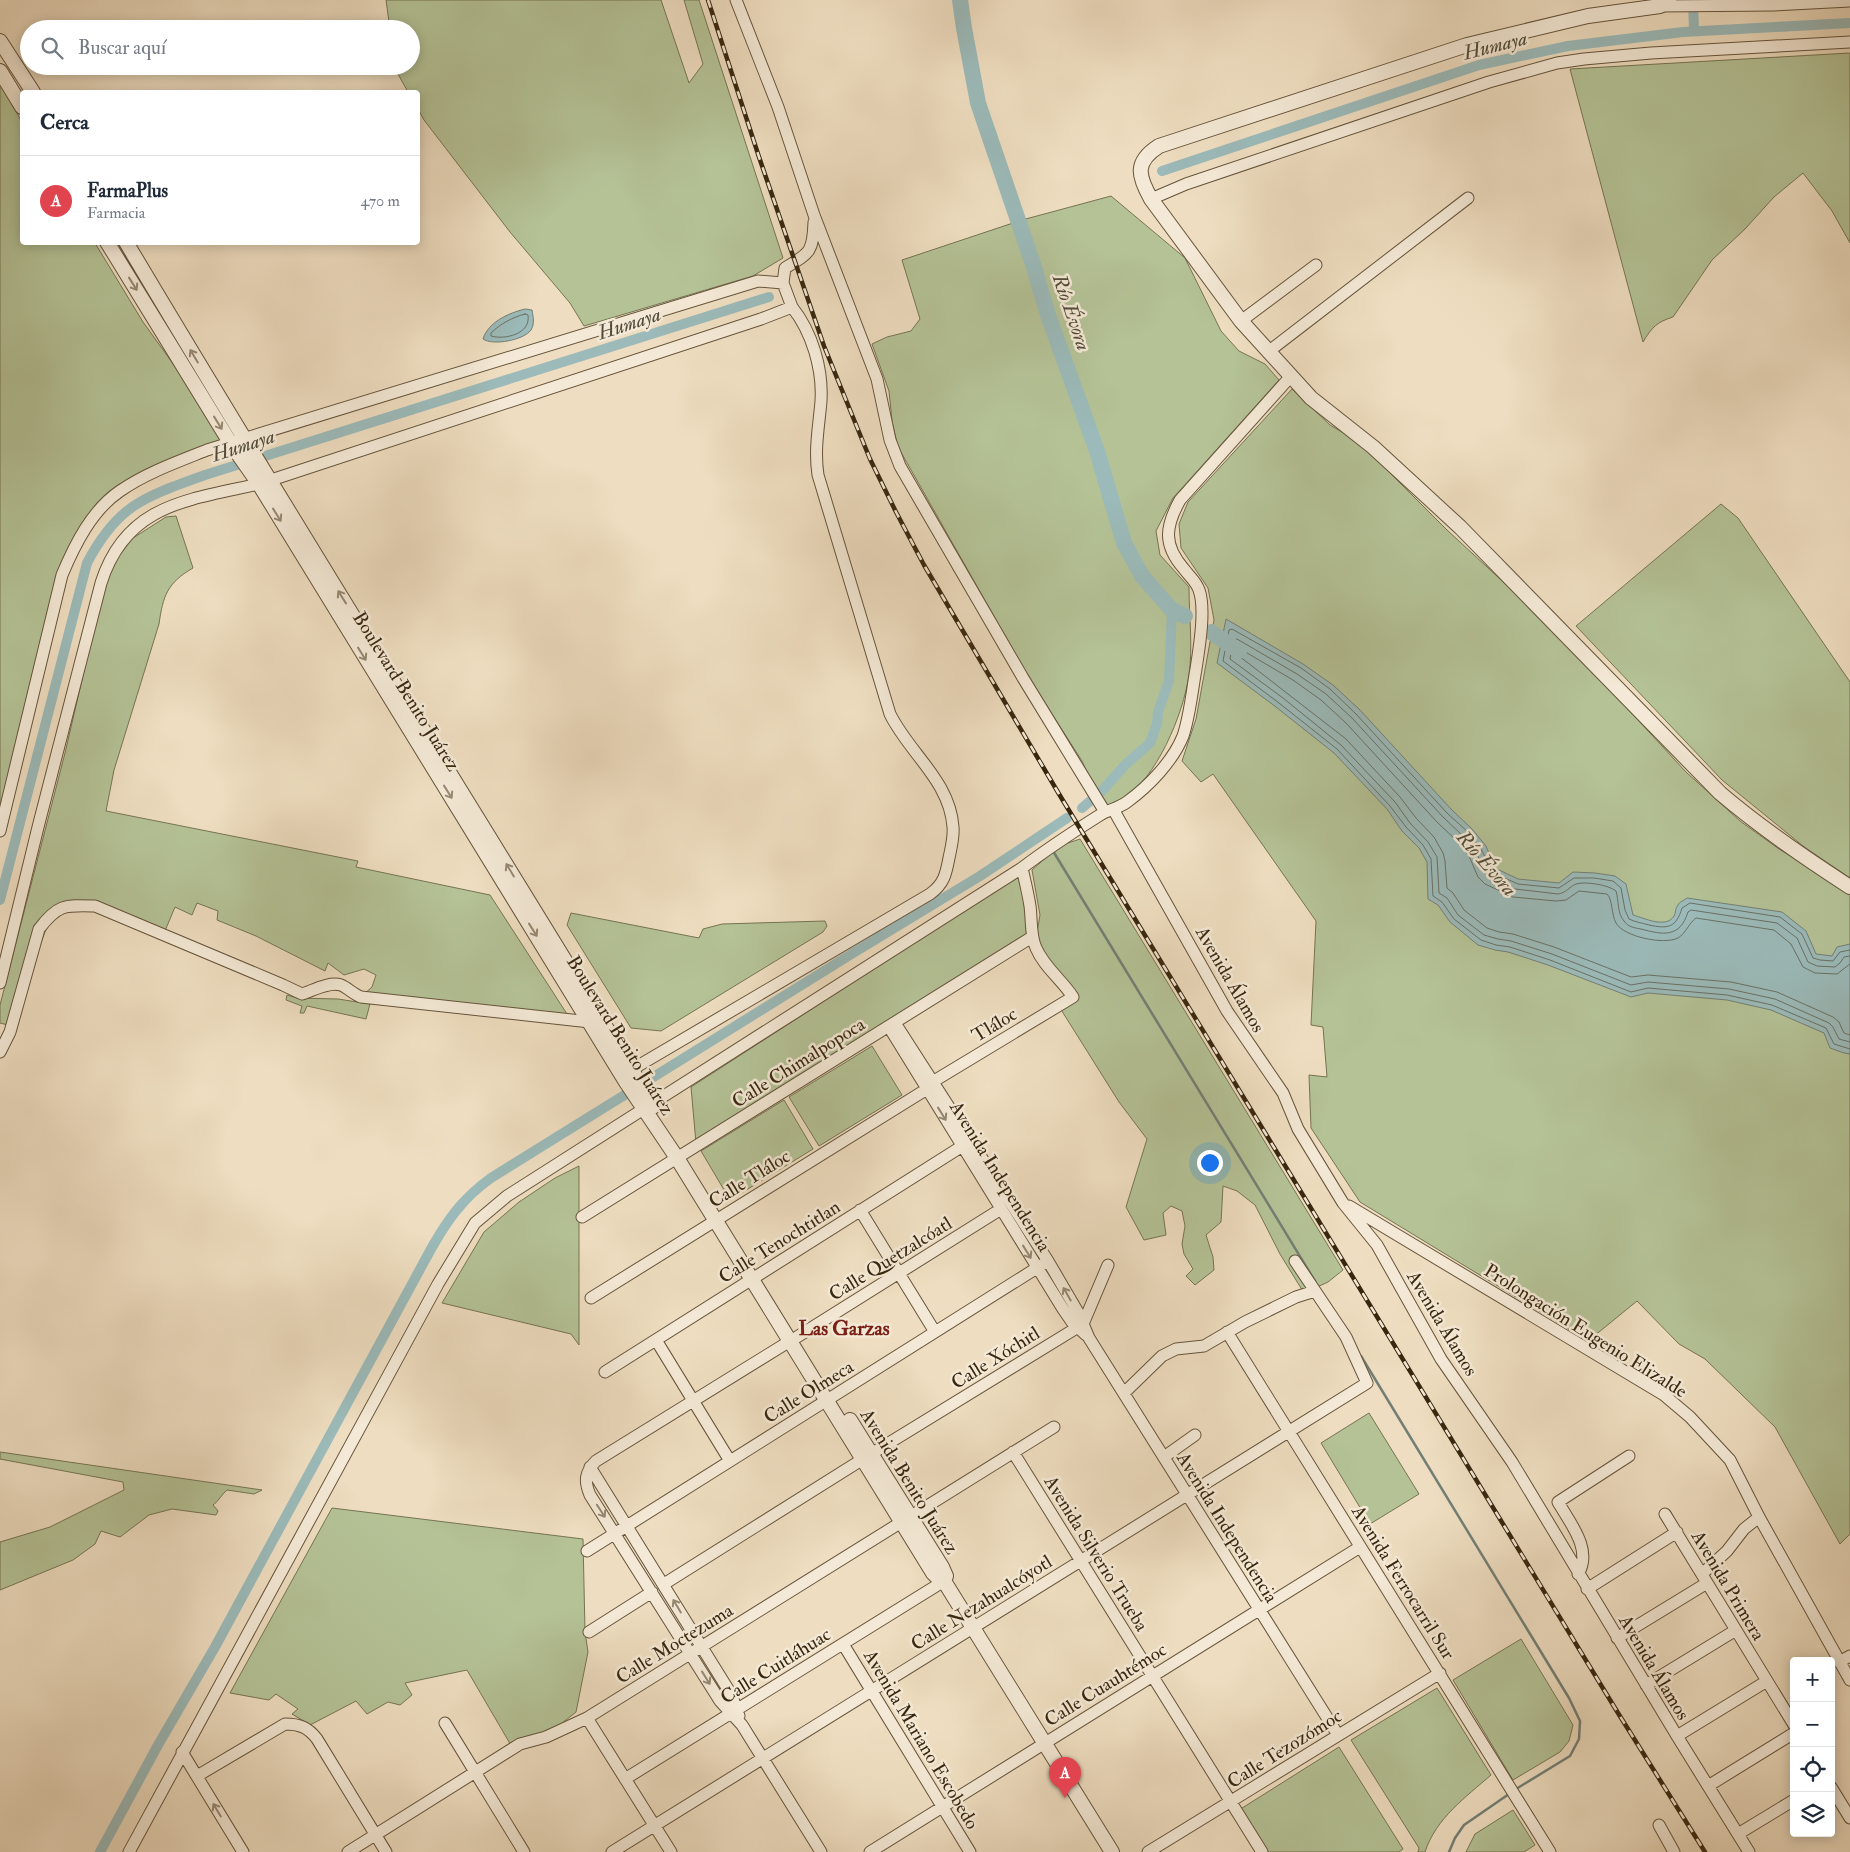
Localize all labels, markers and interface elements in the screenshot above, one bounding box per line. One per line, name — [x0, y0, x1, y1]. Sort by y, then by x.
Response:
search box — [20, 20, 420, 75]
water label: Humaya — [1460, 25, 1530, 66]
icon: search — [38, 34, 66, 62]
text: Buscar aquí — [78, 36, 166, 60]
text: Cerca — [40, 109, 89, 136]
text: FarmaPlus — [87, 179, 168, 203]
text: A — [51, 191, 61, 211]
text: 470 m — [360, 191, 400, 211]
text: Farmacia — [87, 203, 145, 223]
water label: Río Évora — [1047, 269, 1097, 354]
one-way arrow — [128, 277, 138, 291]
water label: Humaya — [593, 302, 664, 346]
one-way arrow — [188, 350, 198, 364]
one-way arrow — [213, 415, 223, 429]
water label: Humaya — [207, 424, 278, 468]
one-way arrow — [272, 508, 283, 522]
one-way arrow — [337, 591, 347, 605]
street label: Boulevard Benito Juárez — [347, 607, 465, 776]
one-way arrow — [358, 646, 368, 660]
one-way arrow — [443, 784, 453, 798]
water label: Río Évora — [1451, 824, 1523, 901]
one-way arrow — [505, 863, 516, 877]
street label: Avenida Álamos — [1190, 920, 1272, 1037]
one-way arrow — [528, 923, 539, 937]
street label: Boulevard Benito Juárez — [561, 951, 679, 1120]
street label: Tláloc — [968, 1002, 1022, 1048]
street label: Calle Chimalpopoca — [727, 1012, 870, 1114]
street label: Avenida Independencia — [943, 1096, 1056, 1257]
one-way arrow — [937, 1106, 947, 1120]
street label: Calle Tláloc — [704, 1144, 795, 1213]
your location — [1197, 1150, 1223, 1176]
street label: Calle Tenochtitlan — [714, 1195, 845, 1289]
street label: Calle Quetzalcóatl — [825, 1211, 957, 1306]
one-way arrow — [1023, 1244, 1033, 1258]
street label: Prolongación Eugenio Elizalde — [1480, 1258, 1691, 1403]
street label: Avenida Álamos — [1401, 1265, 1485, 1381]
one-way arrow — [1062, 1287, 1072, 1302]
district label: Las Garzas — [798, 1316, 890, 1341]
street label: Calle Xóchitl — [947, 1321, 1045, 1395]
street label: Calle Olmeca — [759, 1355, 858, 1429]
street label: Avenida Benito Juárez — [854, 1404, 964, 1559]
street label: Avenida Independencia — [1170, 1447, 1283, 1608]
street label: Avenida Silverio Trueba — [1038, 1470, 1154, 1636]
street label: Avenida Ferrocarril Sur — [1346, 1500, 1460, 1664]
one-way arrow — [596, 1504, 606, 1518]
street label: Avenida Primera — [1685, 1525, 1770, 1645]
street label: Calle Nezahualcóyotl — [906, 1550, 1057, 1656]
street label: Calle Moctezuma — [611, 1598, 738, 1689]
one-way arrow — [672, 1600, 682, 1614]
street label: Avenida Álamos — [1613, 1609, 1697, 1725]
street label: Calle Cuitláhuac — [716, 1622, 835, 1709]
street label: Calle Cuauhtémoc — [1040, 1637, 1171, 1732]
street label: Avenida Mariano Escobedo — [858, 1645, 984, 1834]
map controls — [1790, 1657, 1835, 1837]
button: + — [1790, 1657, 1835, 1702]
one-way arrow — [701, 1671, 711, 1685]
button: − — [1790, 1702, 1835, 1747]
street label: Calle Tezozómoc — [1223, 1704, 1347, 1794]
button: locate — [1790, 1747, 1835, 1792]
pin: A — [1049, 1757, 1081, 1798]
button: layers — [1790, 1792, 1835, 1837]
one-way arrow — [212, 1804, 222, 1818]

